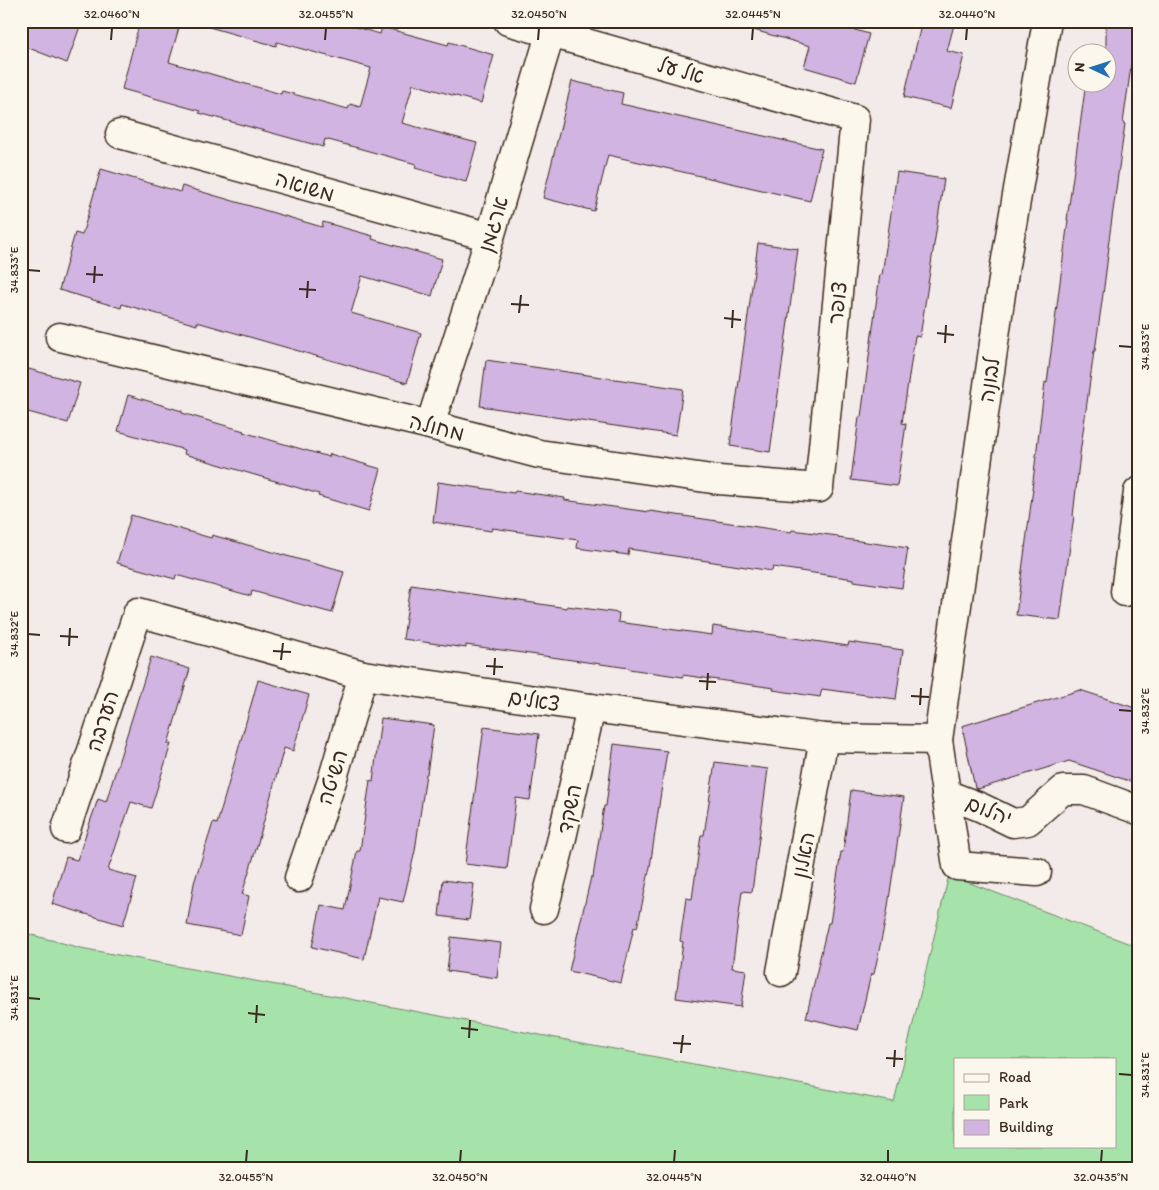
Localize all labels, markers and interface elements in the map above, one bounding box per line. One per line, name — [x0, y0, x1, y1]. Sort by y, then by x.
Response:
text: 32.0460°N — [84, 7, 140, 21]
text: 32.0455°N — [299, 7, 353, 21]
text: 32.0450°N — [511, 7, 567, 21]
text: 32.0445°N — [725, 7, 781, 21]
text: 32.0440°N — [939, 7, 995, 21]
north arrow — [1066, 42, 1116, 92]
street label: אל על — [655, 51, 707, 89]
text: N — [1071, 62, 1088, 72]
street label: משואה — [272, 166, 338, 206]
street label: ארגמן — [473, 193, 514, 255]
text: 34.833°E — [7, 246, 21, 293]
street label: צופר — [822, 280, 852, 326]
text: 34.833°E — [1138, 323, 1152, 370]
street label: לבונה — [973, 355, 1005, 404]
street label: מחולה — [407, 408, 467, 446]
text: 34.832°E — [7, 610, 21, 657]
street label: צאלים — [507, 684, 561, 716]
street label: הערבה — [80, 687, 124, 755]
text: 34.832°E — [1138, 687, 1152, 734]
street label: השיטה — [311, 746, 353, 808]
street label: השקד — [552, 782, 587, 836]
street label: יהלום — [962, 790, 1016, 830]
street label: האלון — [786, 830, 821, 881]
text: 34.831°E — [7, 975, 21, 1021]
text: 34.831°E — [1138, 1052, 1152, 1098]
legend — [954, 1058, 1116, 1148]
text: Road — [999, 1068, 1032, 1086]
text: Park — [999, 1094, 1029, 1112]
text: Building — [999, 1118, 1053, 1136]
text: 32.0455°N — [219, 1170, 273, 1184]
text: 32.0450°N — [432, 1170, 488, 1184]
text: 32.0445°N — [646, 1170, 702, 1184]
text: 32.0440°N — [860, 1170, 916, 1184]
text: 32.0435°N — [1074, 1170, 1128, 1184]

